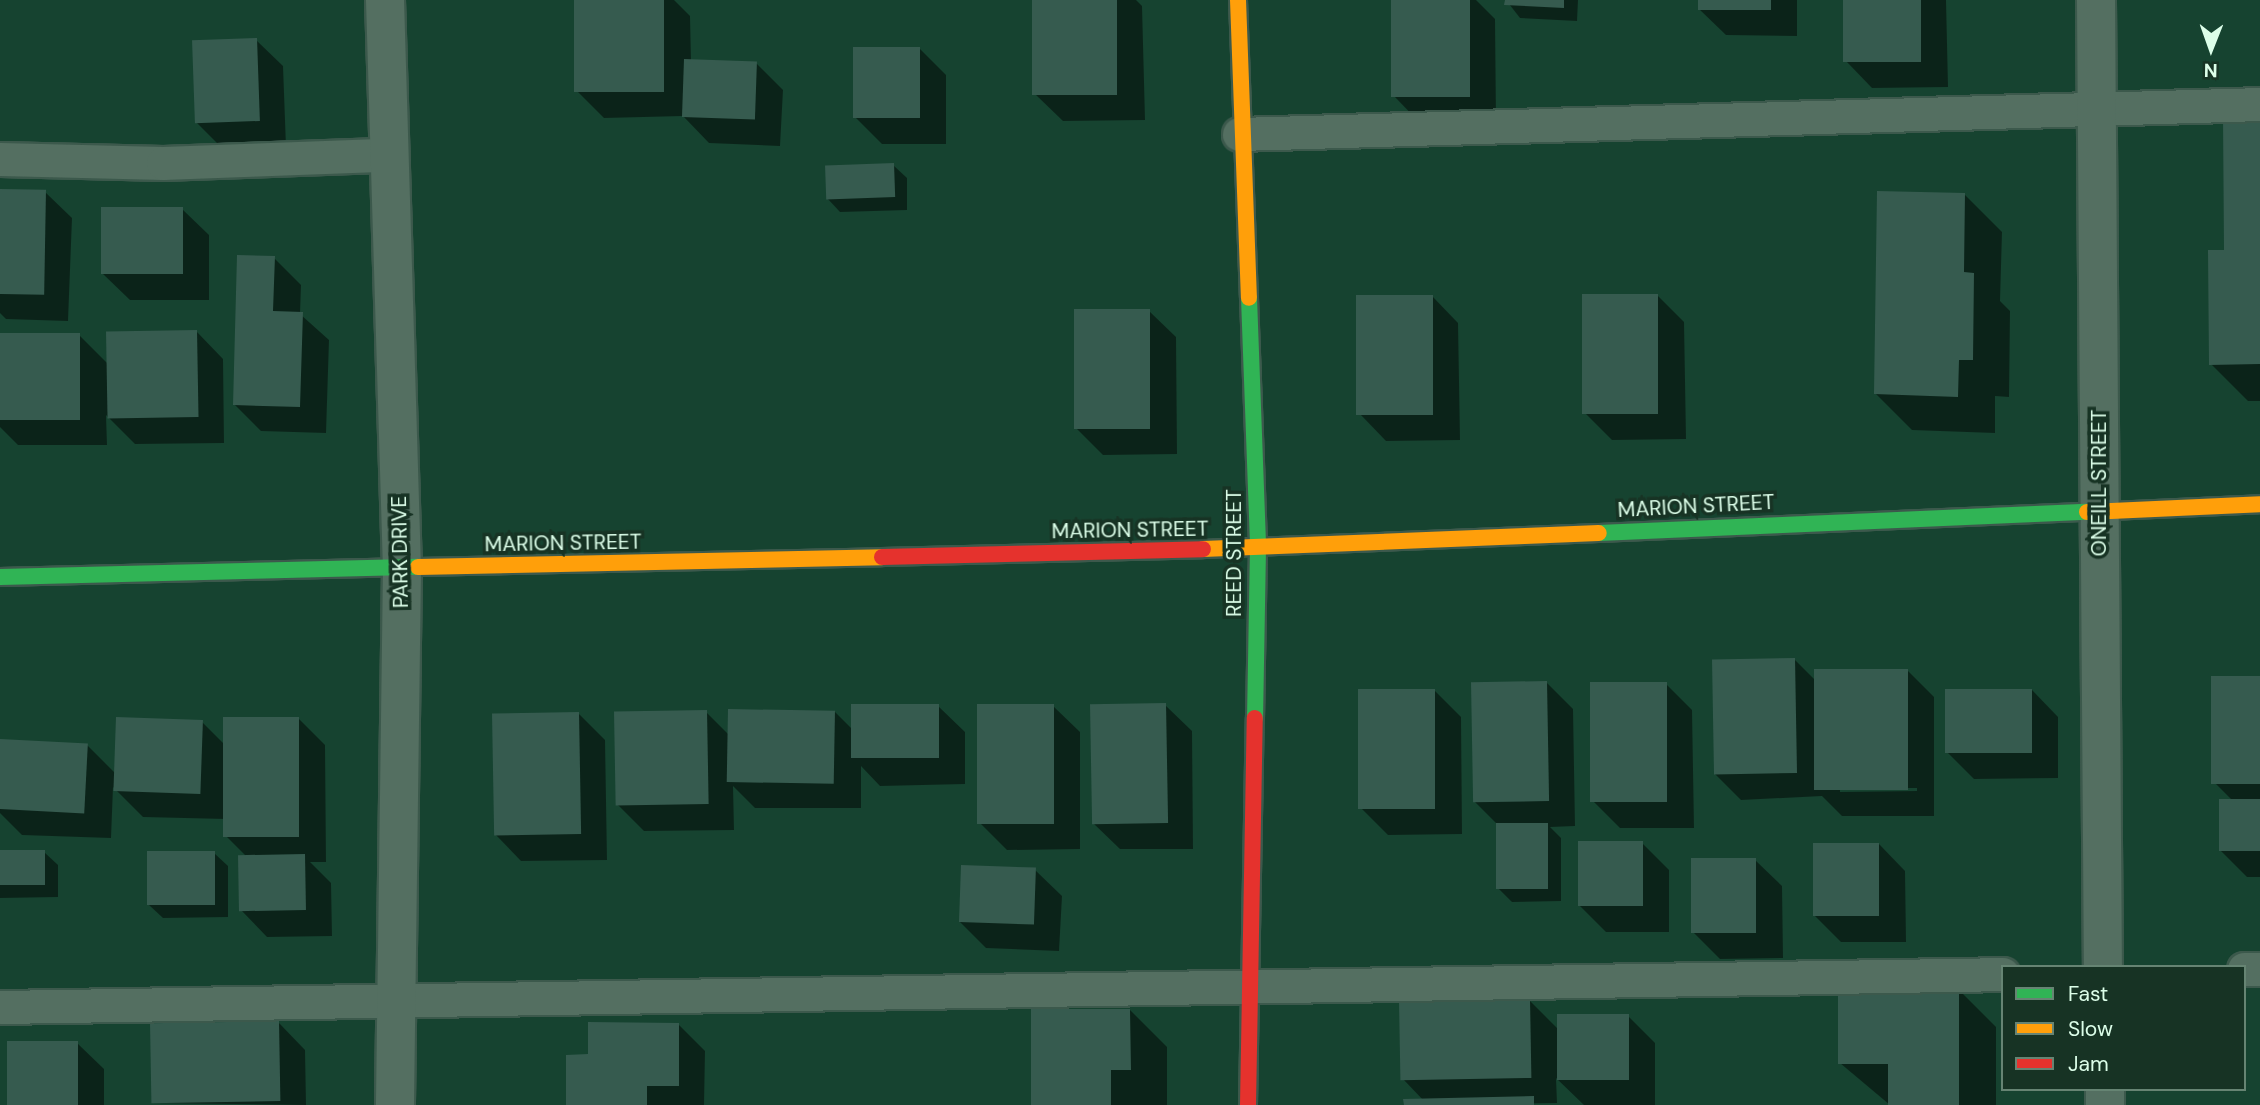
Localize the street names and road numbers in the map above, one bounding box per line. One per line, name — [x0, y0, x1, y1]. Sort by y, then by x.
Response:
street label: ONEILL STREET — [2086, 410, 2112, 556]
street label: REED STREET — [1221, 489, 1247, 617]
street label: MARION STREET — [1617, 489, 1775, 523]
street label: PARK DRIVE — [386, 496, 414, 608]
street label: MARION STREET — [1051, 516, 1209, 544]
street label: MARION STREET — [484, 529, 642, 557]

